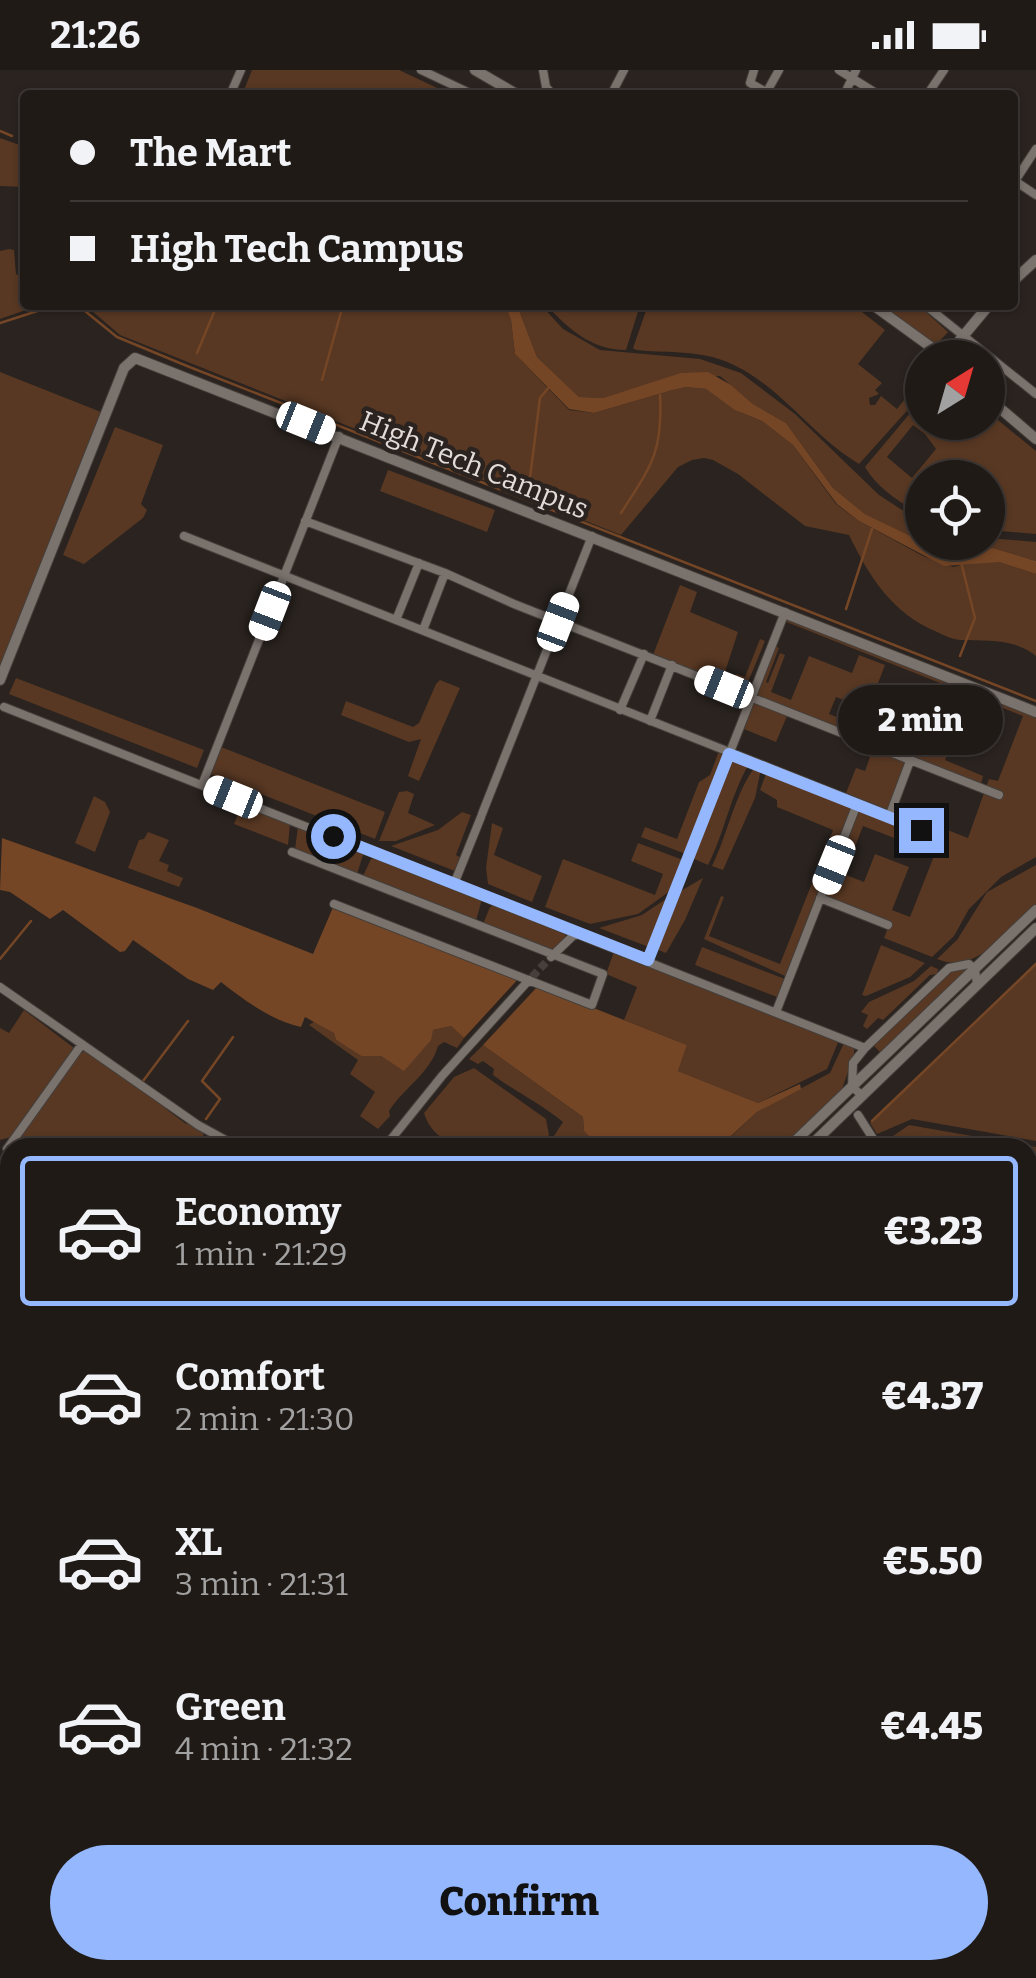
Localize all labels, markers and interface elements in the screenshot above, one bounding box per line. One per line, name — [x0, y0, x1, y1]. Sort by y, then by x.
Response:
text: 21:26 — [50, 12, 141, 58]
text: The Mart — [130, 130, 292, 176]
text: High Tech Campus — [130, 226, 464, 272]
north arrow — [905, 340, 1005, 440]
map controls — [905, 340, 1005, 560]
car — [273, 398, 339, 448]
street label: High Tech Campus — [355, 404, 593, 526]
button: locate — [905, 460, 1005, 560]
car — [245, 578, 295, 644]
car — [533, 589, 583, 655]
car — [691, 662, 757, 712]
callout: 2 min — [838, 685, 1004, 755]
text: 2 min — [878, 701, 963, 739]
car — [200, 772, 266, 822]
route end — [899, 808, 944, 853]
route start — [311, 814, 356, 859]
car — [809, 832, 859, 898]
icon: car — [55, 1186, 145, 1276]
text: Economy — [175, 1189, 341, 1235]
text: €3.23 — [884, 1208, 983, 1254]
text: 1 min · 21:29 — [175, 1235, 348, 1273]
icon: car — [55, 1351, 145, 1441]
text: Comfort — [175, 1354, 325, 1400]
text: €4.37 — [881, 1373, 983, 1419]
text: 2 min · 21:30 — [175, 1400, 355, 1438]
icon: car — [55, 1516, 145, 1606]
text: XL — [175, 1519, 222, 1565]
text: €5.50 — [883, 1538, 983, 1584]
text: 3 min · 21:31 — [175, 1565, 348, 1603]
icon: car — [55, 1681, 145, 1771]
text: Green — [175, 1684, 286, 1730]
text: €4.45 — [880, 1703, 983, 1749]
text: 4 min · 21:32 — [175, 1730, 353, 1768]
button: Confirm — [50, 1845, 988, 1960]

